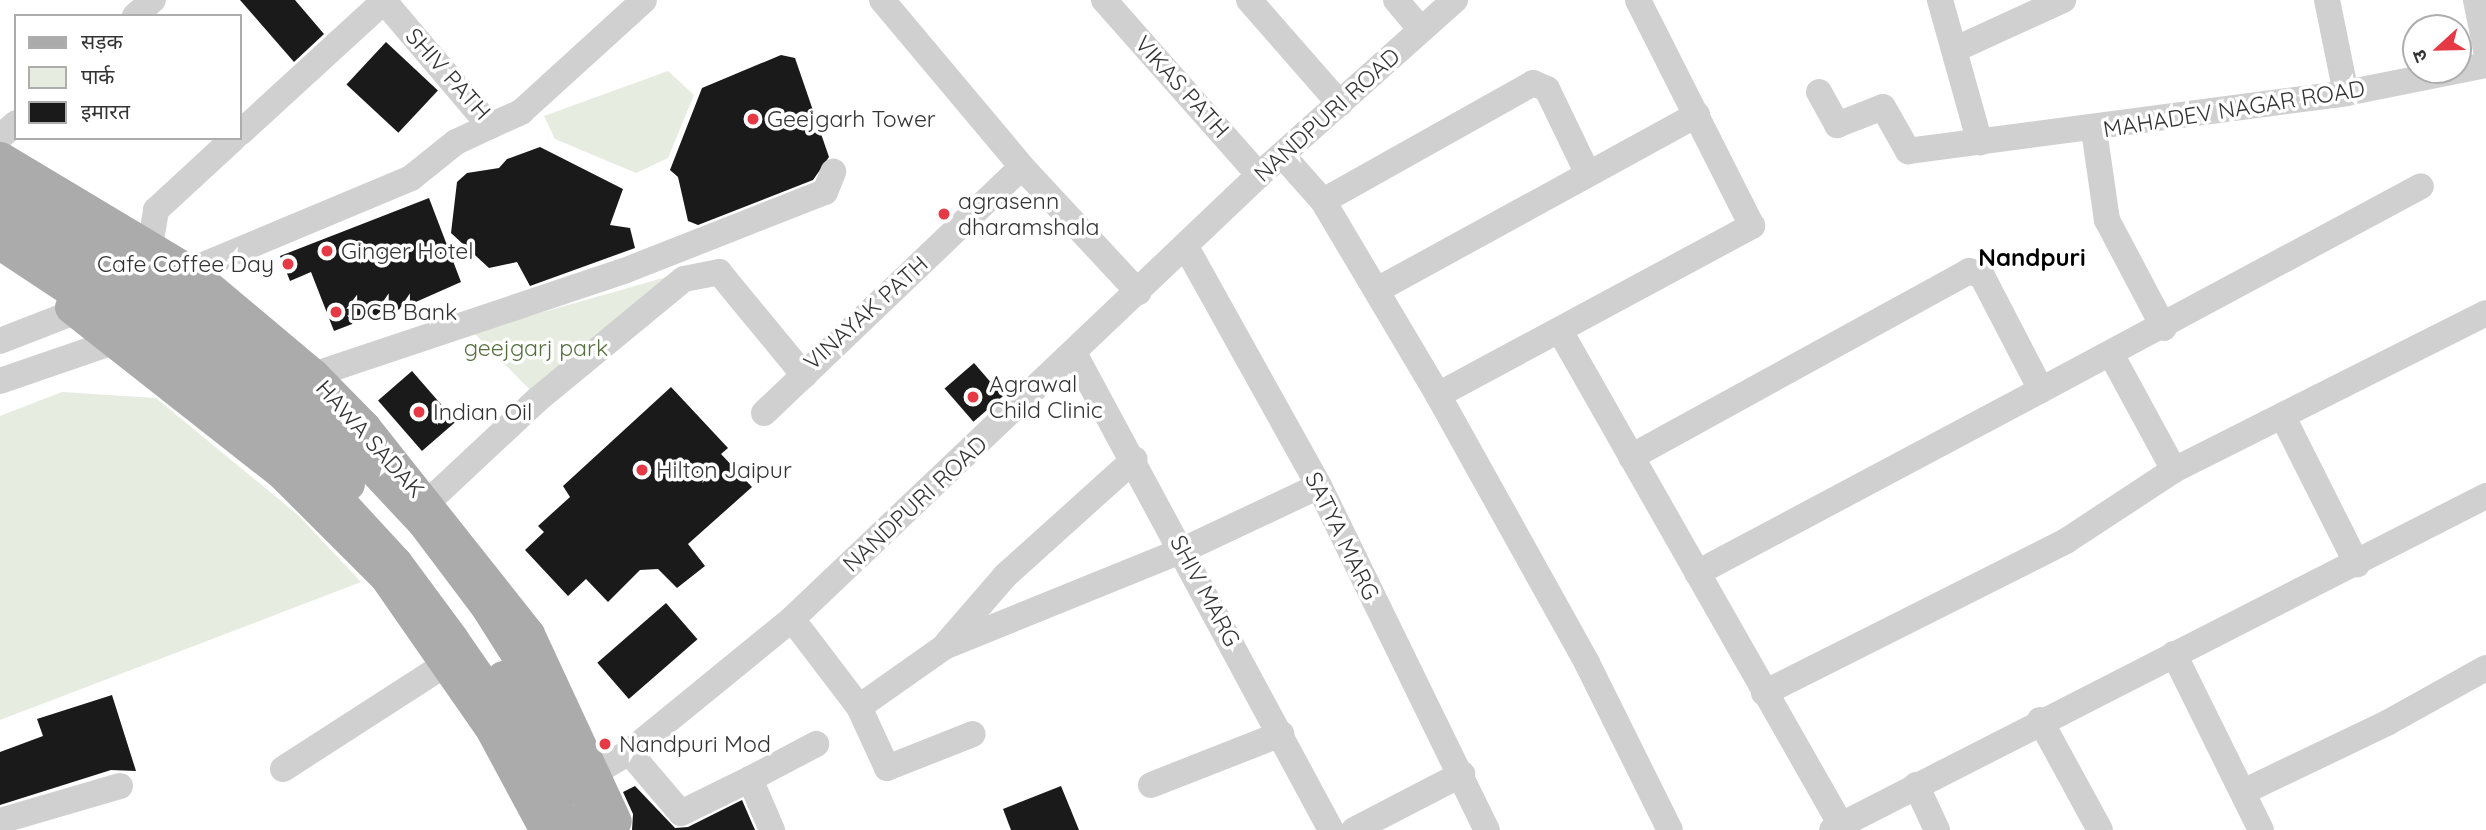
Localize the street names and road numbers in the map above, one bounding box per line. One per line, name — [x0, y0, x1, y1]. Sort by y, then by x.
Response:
street label: SHIV PATH — [400, 22, 496, 126]
street label: VIKAS PATH — [1129, 30, 1235, 144]
street label: NANDPURI ROAD — [1248, 42, 1406, 188]
street label: MAHADEV NAGAR ROAD — [2101, 75, 2367, 143]
street label: VINAYAK PATH — [798, 250, 934, 376]
street label: HAWA SADAK — [310, 375, 430, 503]
street label: NANDPURI ROAD — [837, 430, 993, 578]
street label: SATYA MARG — [1299, 468, 1385, 604]
street label: SHIV MARG — [1164, 531, 1246, 651]

